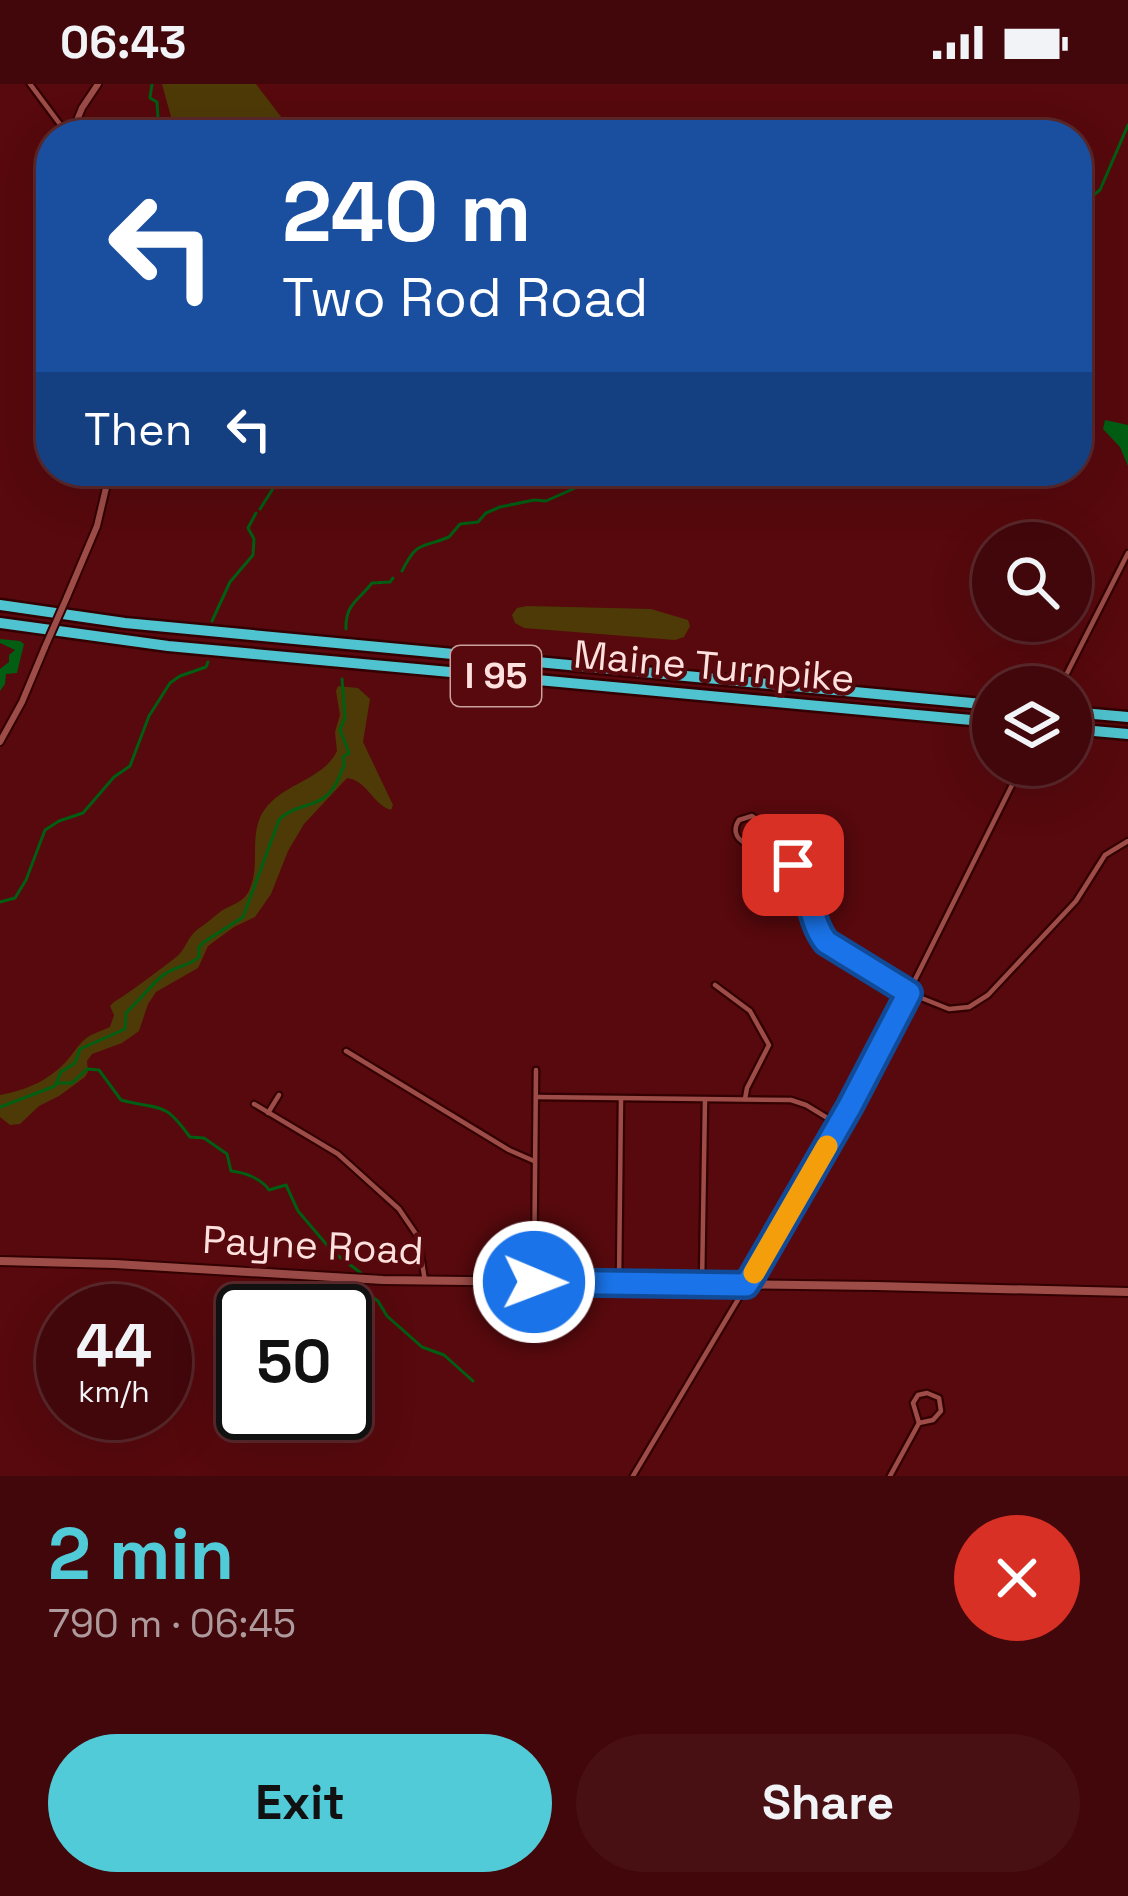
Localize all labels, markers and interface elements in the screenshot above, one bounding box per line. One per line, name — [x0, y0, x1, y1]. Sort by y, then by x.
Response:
text: 06:43 — [60, 14, 186, 71]
text: 240 m — [282, 158, 531, 266]
icon: left — [84, 168, 240, 324]
text: Two Rod Road — [282, 263, 648, 332]
icon: left — [216, 396, 282, 462]
text: Then — [84, 401, 192, 458]
map controls — [972, 522, 1092, 786]
button: search — [972, 522, 1092, 642]
street label: Maine Turnpike — [571, 629, 857, 703]
road number: I 95 — [451, 646, 541, 706]
button: layers — [972, 666, 1092, 786]
pin — [742, 814, 844, 916]
icon: arrive — [760, 832, 826, 898]
street label: Payne Road — [201, 1215, 425, 1275]
position arrow — [471, 1219, 597, 1345]
speed limit sign: 50 — [216, 1284, 372, 1440]
text: 44 — [76, 1308, 152, 1385]
text: km/h — [78, 1372, 150, 1411]
text: 2 min — [48, 1508, 234, 1600]
button: close — [954, 1515, 1080, 1641]
text: 790 m · 06:45 — [48, 1599, 296, 1648]
button: Exit — [48, 1734, 552, 1872]
button: Share — [576, 1734, 1080, 1872]

